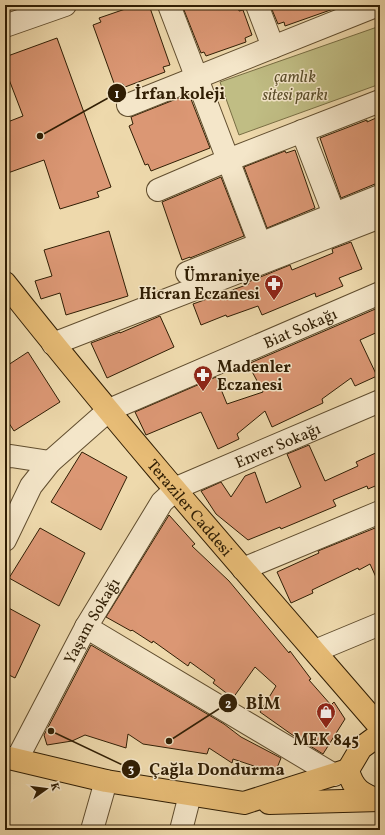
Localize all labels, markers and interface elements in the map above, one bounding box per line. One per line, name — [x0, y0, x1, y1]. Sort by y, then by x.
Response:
park label: çamlık sitesi parkı — [262, 67, 328, 107]
callout: İrfan koleji — [107, 79, 233, 108]
text: İrfan koleji — [135, 83, 225, 106]
text: 1 — [115, 87, 120, 103]
place label: Ümraniye Hicran Eczanesi — [139, 266, 260, 306]
pharmacy icon: Ümraniye Hicran Eczanesi — [263, 273, 285, 301]
street label: Biat Sokağı — [260, 304, 341, 355]
place label: Madenler Eczanesi — [217, 357, 291, 397]
pharmacy icon: Madenler Eczanesi — [192, 364, 214, 392]
street label: Enver Sokağı — [232, 419, 325, 475]
street label: Teraziler Caddesi — [141, 455, 237, 562]
street label: Yaşam Sokağı — [59, 574, 126, 668]
callout: BİM — [218, 689, 288, 718]
text: BİM — [246, 693, 281, 716]
text: 2 — [225, 697, 231, 713]
shop icon: MEK 845 — [315, 701, 337, 729]
place label: MEK 845 — [293, 730, 359, 752]
callout: Çağla Dondurma — [121, 754, 293, 783]
text: Çağla Dondurma — [149, 759, 285, 782]
text: 3 — [128, 762, 134, 778]
north arrow — [26, 769, 66, 809]
text: K — [46, 781, 62, 793]

